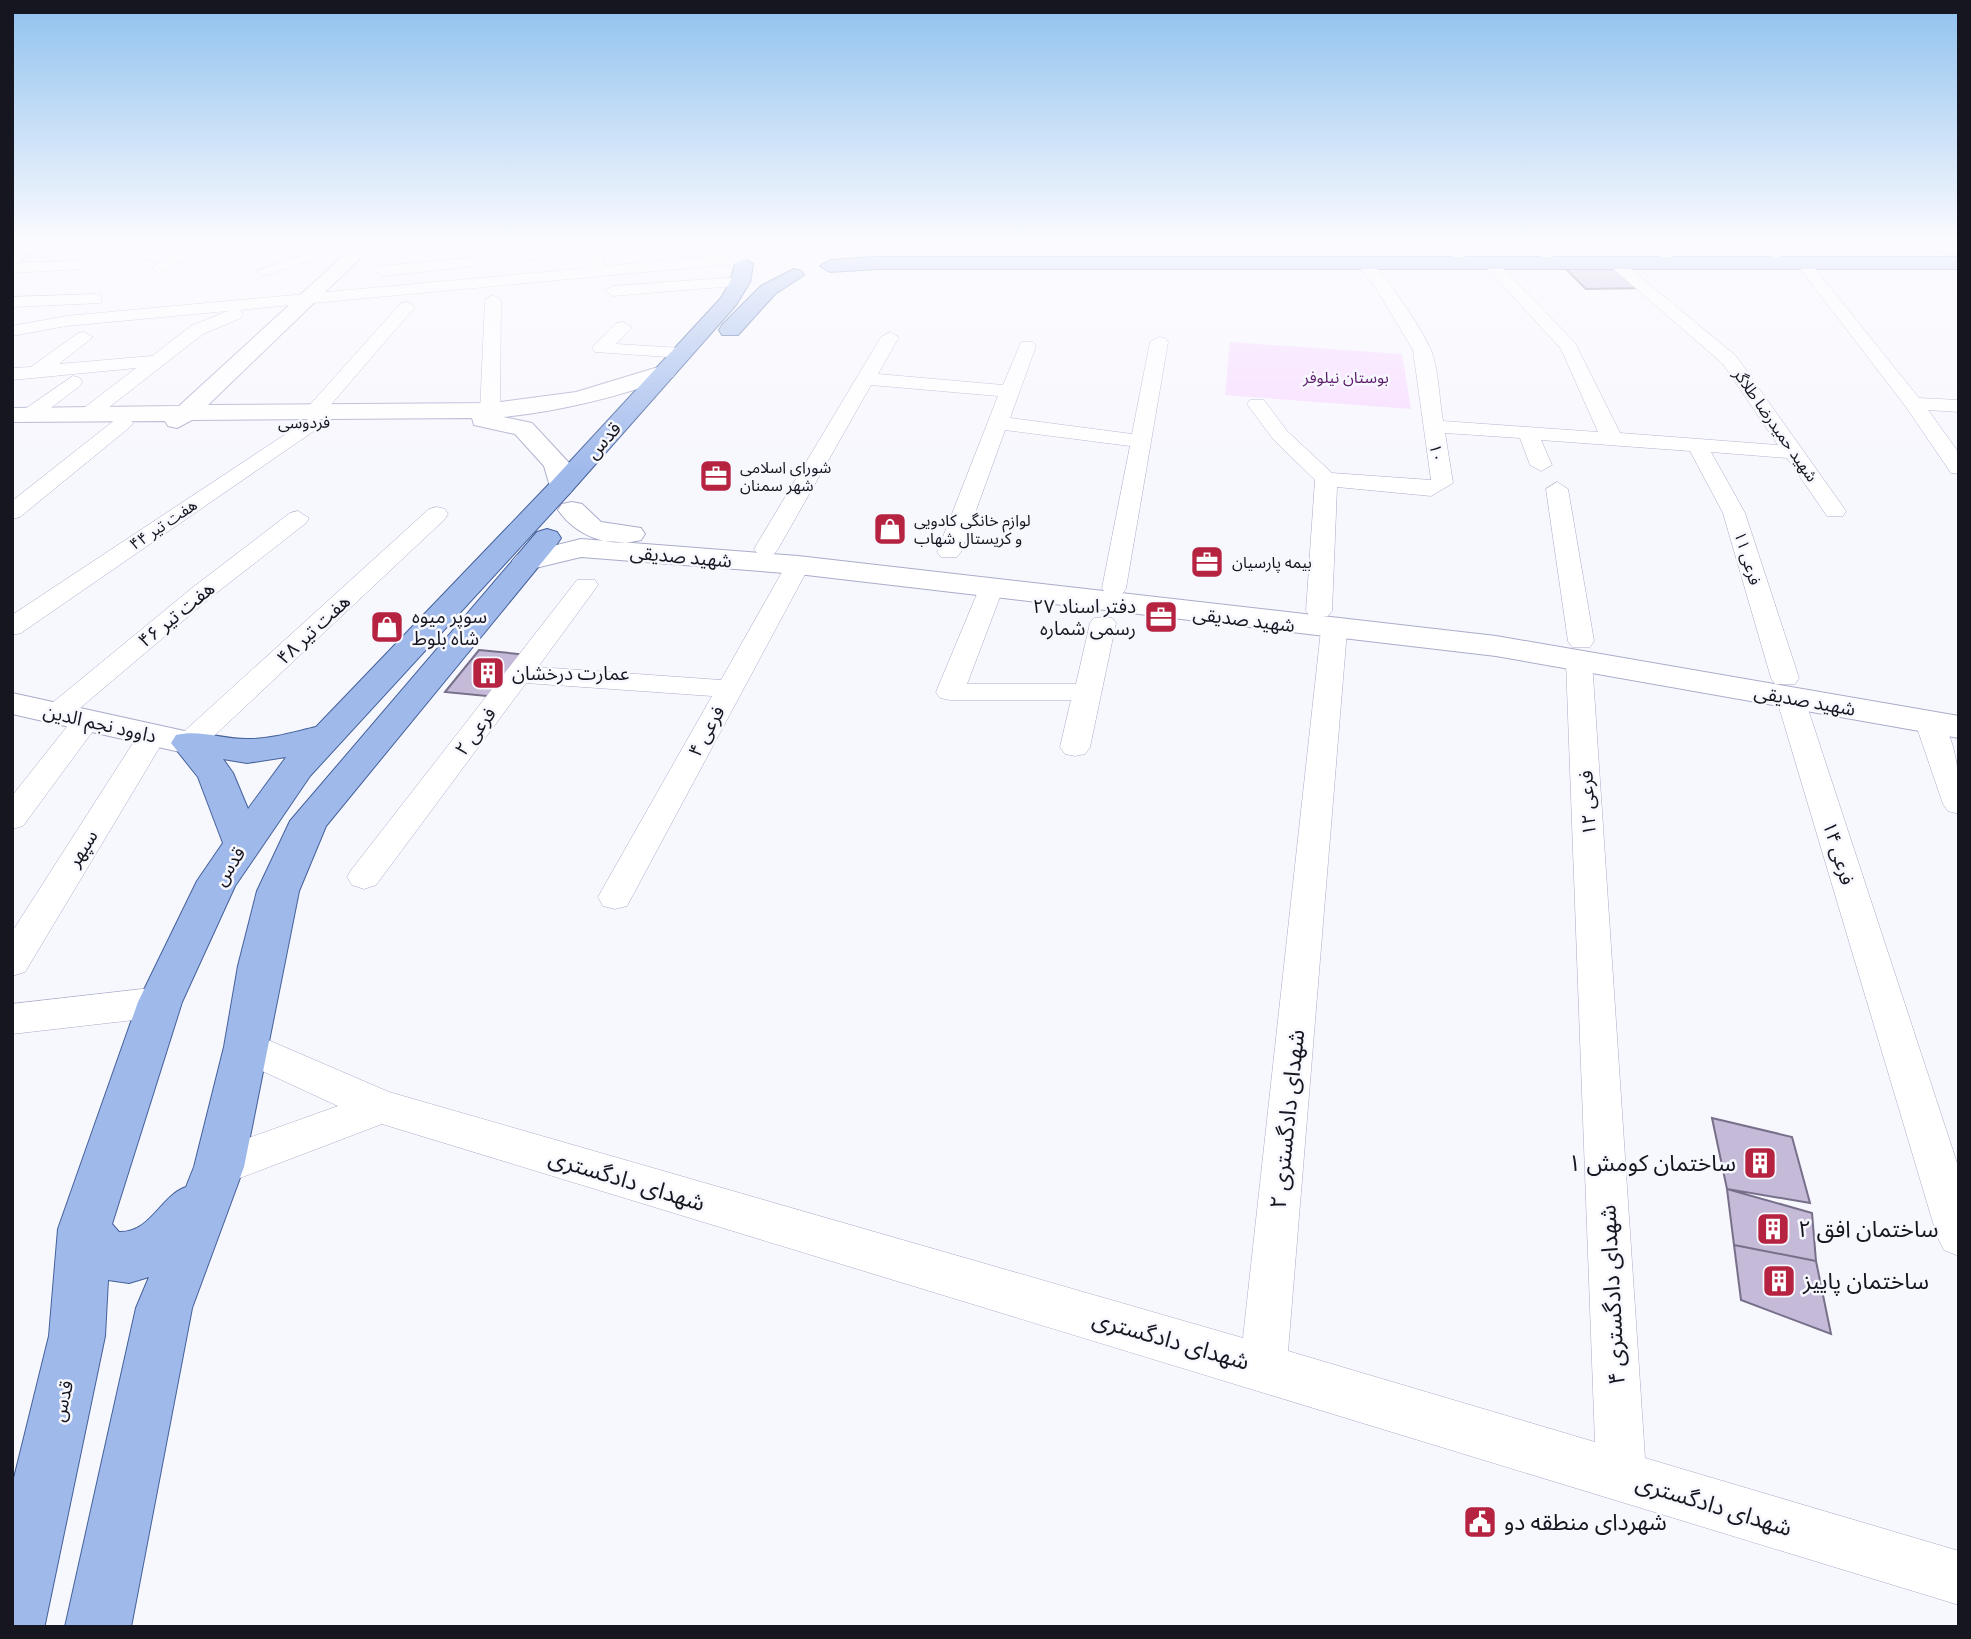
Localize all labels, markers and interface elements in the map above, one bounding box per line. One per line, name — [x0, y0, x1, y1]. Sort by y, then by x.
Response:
street label: شهید حمیدرضا طلاگر — [1729, 364, 1822, 485]
park label: بوستان نیلوفر — [1302, 368, 1389, 387]
street label: فردوسی — [278, 413, 330, 432]
street label: قدس — [581, 417, 626, 463]
street label: ۱۰ — [1426, 442, 1447, 464]
office icon: شورای اسلامی شهر سمنان — [697, 457, 735, 495]
place label: شورای اسلامی شهر سمنان — [740, 458, 831, 495]
street label: هفت تیر ۴۴ — [126, 495, 201, 554]
shop icon: لوازم خانگی کادویی و کریستال شهاب — [871, 510, 909, 548]
place label: لوازم خانگی کادویی و کریستال شهاب — [914, 511, 1031, 549]
street label: فرعی ۱۱ — [1730, 529, 1765, 587]
street label: شهید صدیقی — [629, 541, 733, 572]
office icon: بیمه پارسیان — [1188, 543, 1226, 581]
place label: بیمه پارسیان — [1232, 553, 1312, 573]
street label: هفت تیر ۴۶ — [133, 576, 219, 652]
street label: هفت تیر ۴۸ — [272, 590, 355, 669]
place label: ۲۷ دفتر اسناد رسمی شماره — [1033, 595, 1136, 640]
office icon: ۲۷ دفتر اسناد رسمی شماره — [1142, 598, 1180, 636]
street label: شهید صدیقی — [1192, 602, 1296, 637]
place label: سوپر میوه شاه بلوط — [412, 605, 487, 650]
shop icon: سوپر میوه شاه بلوط — [368, 608, 406, 646]
building icon: عمارت درخشان — [469, 654, 507, 692]
place label: عمارت درخشان — [512, 662, 629, 685]
street label: شهید صدیقی — [1752, 680, 1857, 721]
street label: داوود نجم الدین — [40, 699, 159, 751]
street label: فرعی ۴ — [683, 702, 730, 761]
street label: فرعی ۲ — [450, 703, 501, 760]
street label: فرعی ۱۲ — [1574, 770, 1601, 836]
street label: فرعی ۱۴ — [1818, 819, 1859, 888]
street label: سپهر — [62, 826, 104, 872]
street label: قدس — [208, 843, 250, 890]
street label: شهدای دادگستری ۲ — [1265, 1028, 1310, 1210]
street label: شهدای دادگستری — [546, 1144, 708, 1217]
building icon: ساختمان کومش ۱ — [1741, 1144, 1779, 1182]
place label: ساختمان کومش ۱ — [1568, 1150, 1736, 1177]
street label: شهدای دادگستری ۴ — [1594, 1204, 1631, 1386]
building icon: ساختمان افق ۲ — [1754, 1210, 1792, 1248]
place label: ساختمان افق ۲ — [1798, 1216, 1939, 1243]
building icon: ساختمان پاییز — [1760, 1262, 1798, 1300]
place label: ساختمان پاییز — [1802, 1268, 1929, 1296]
street label: شهدای دادگستری — [1089, 1305, 1252, 1376]
street label: قدس — [47, 1378, 78, 1424]
street label: شهدای دادگستری — [1633, 1469, 1795, 1542]
public building icon: شهردای منطقه دو — [1461, 1503, 1499, 1541]
place label: شهردای منطقه دو — [1504, 1509, 1667, 1536]

